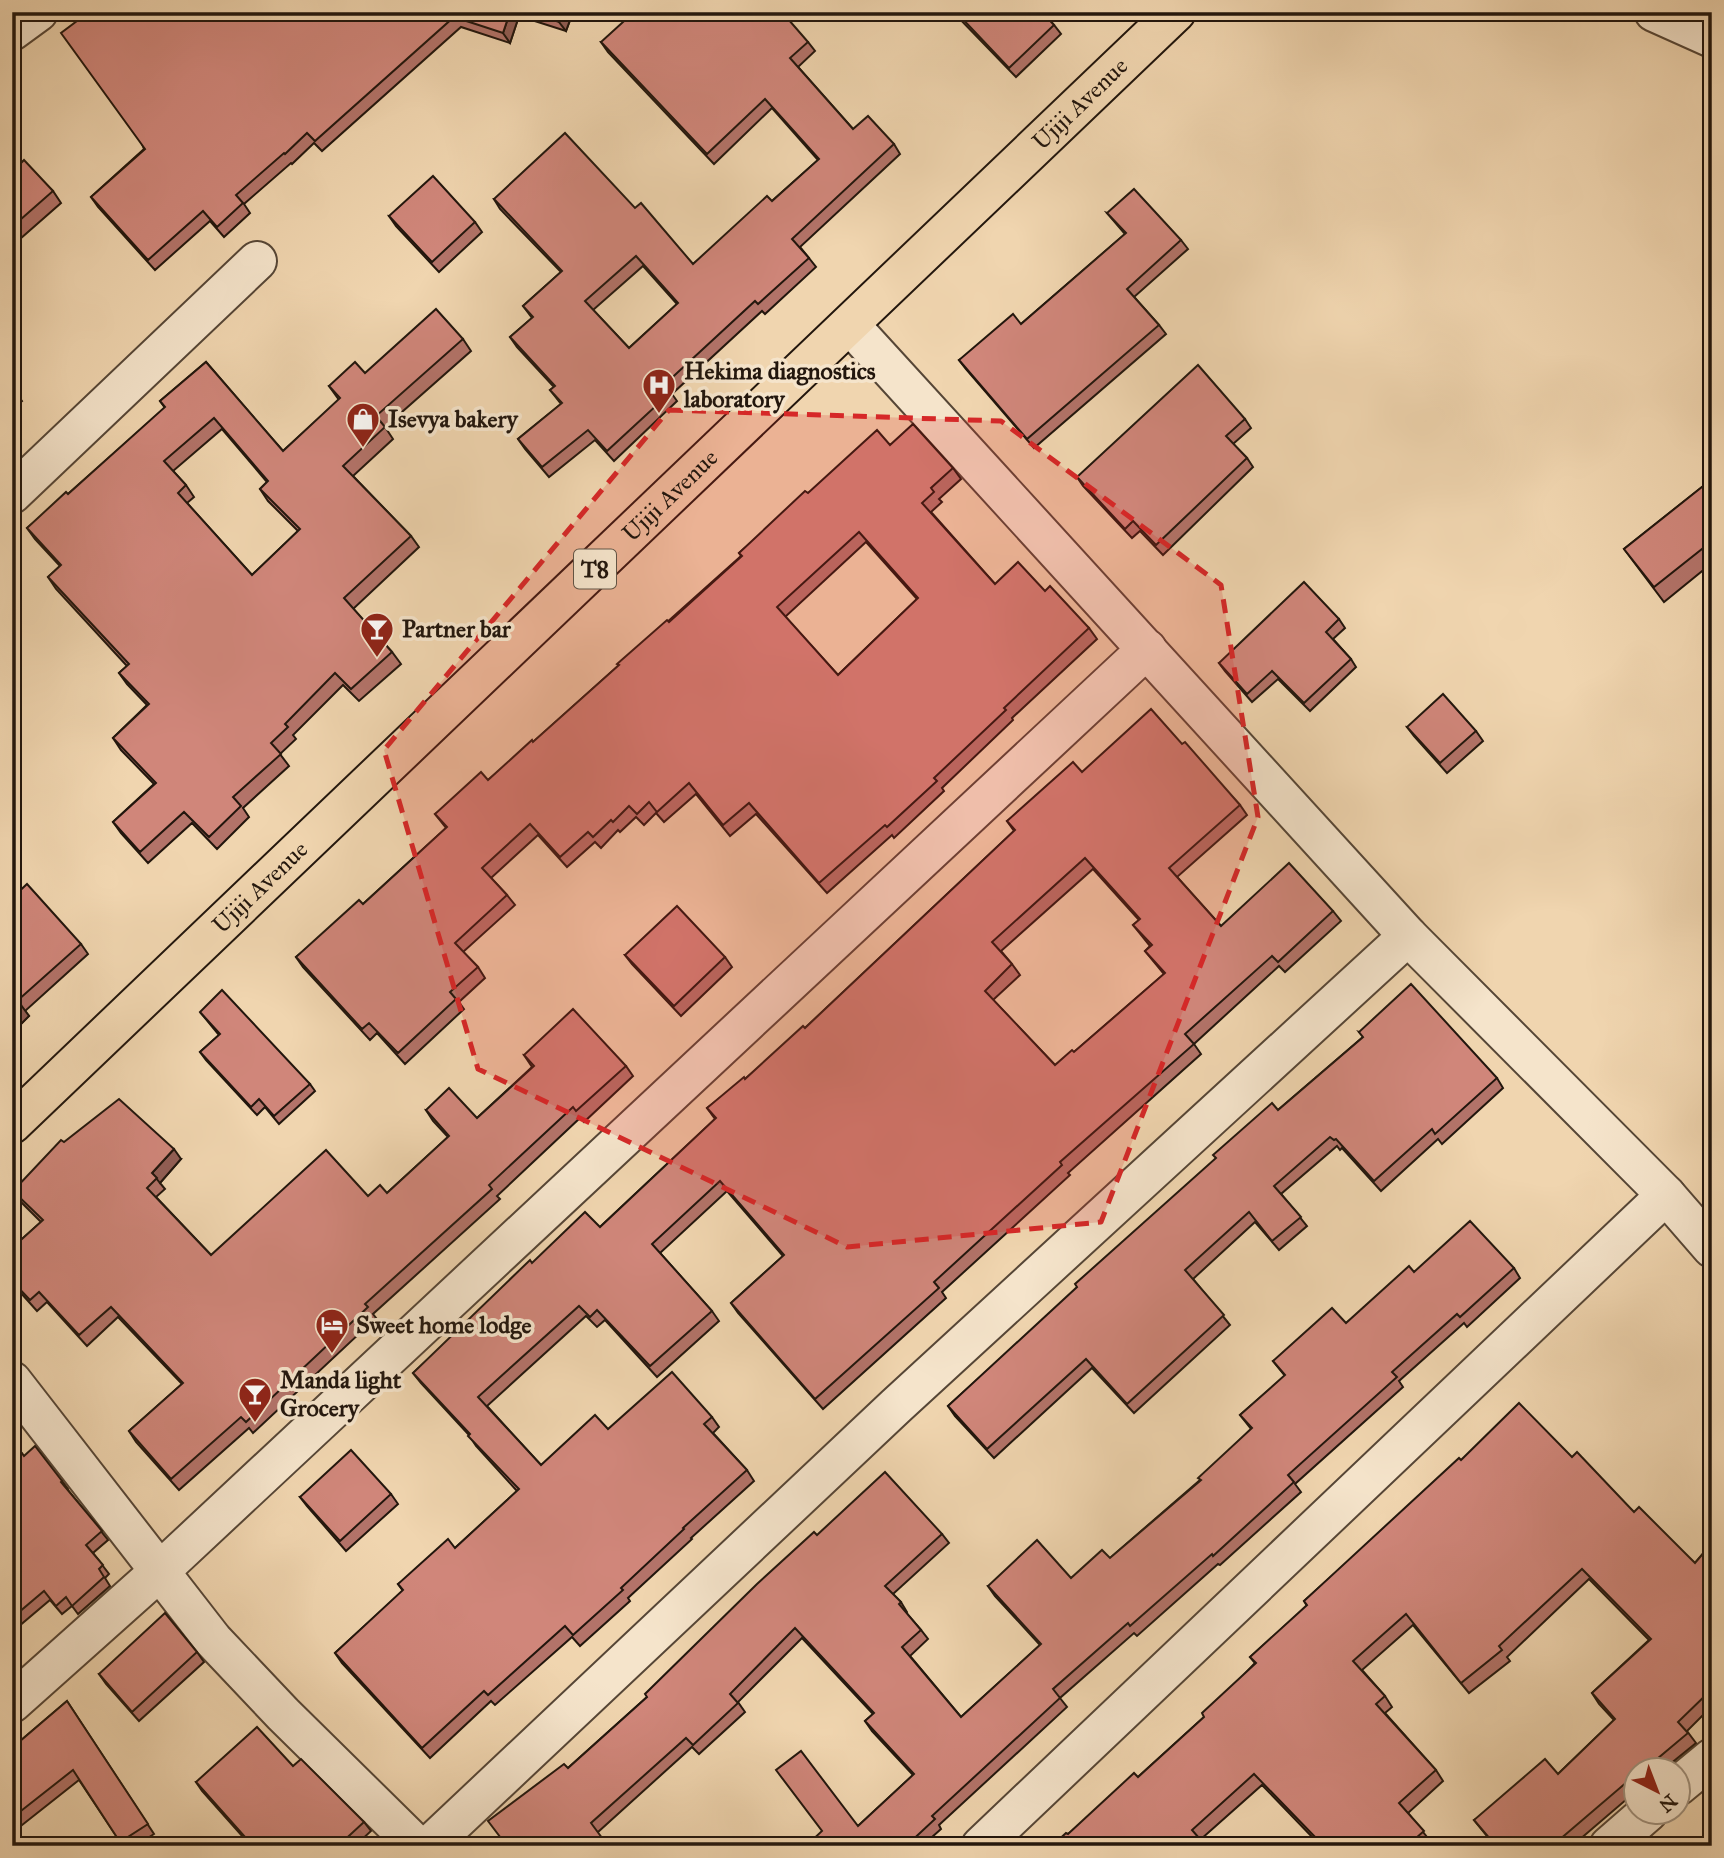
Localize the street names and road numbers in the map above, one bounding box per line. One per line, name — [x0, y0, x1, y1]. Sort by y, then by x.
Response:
street label: Ujiji Avenue — [1026, 51, 1134, 156]
street label: Ujiji Avenue — [616, 443, 724, 548]
road number: T8 — [574, 550, 616, 589]
street label: Ujiji Avenue — [206, 834, 314, 940]

